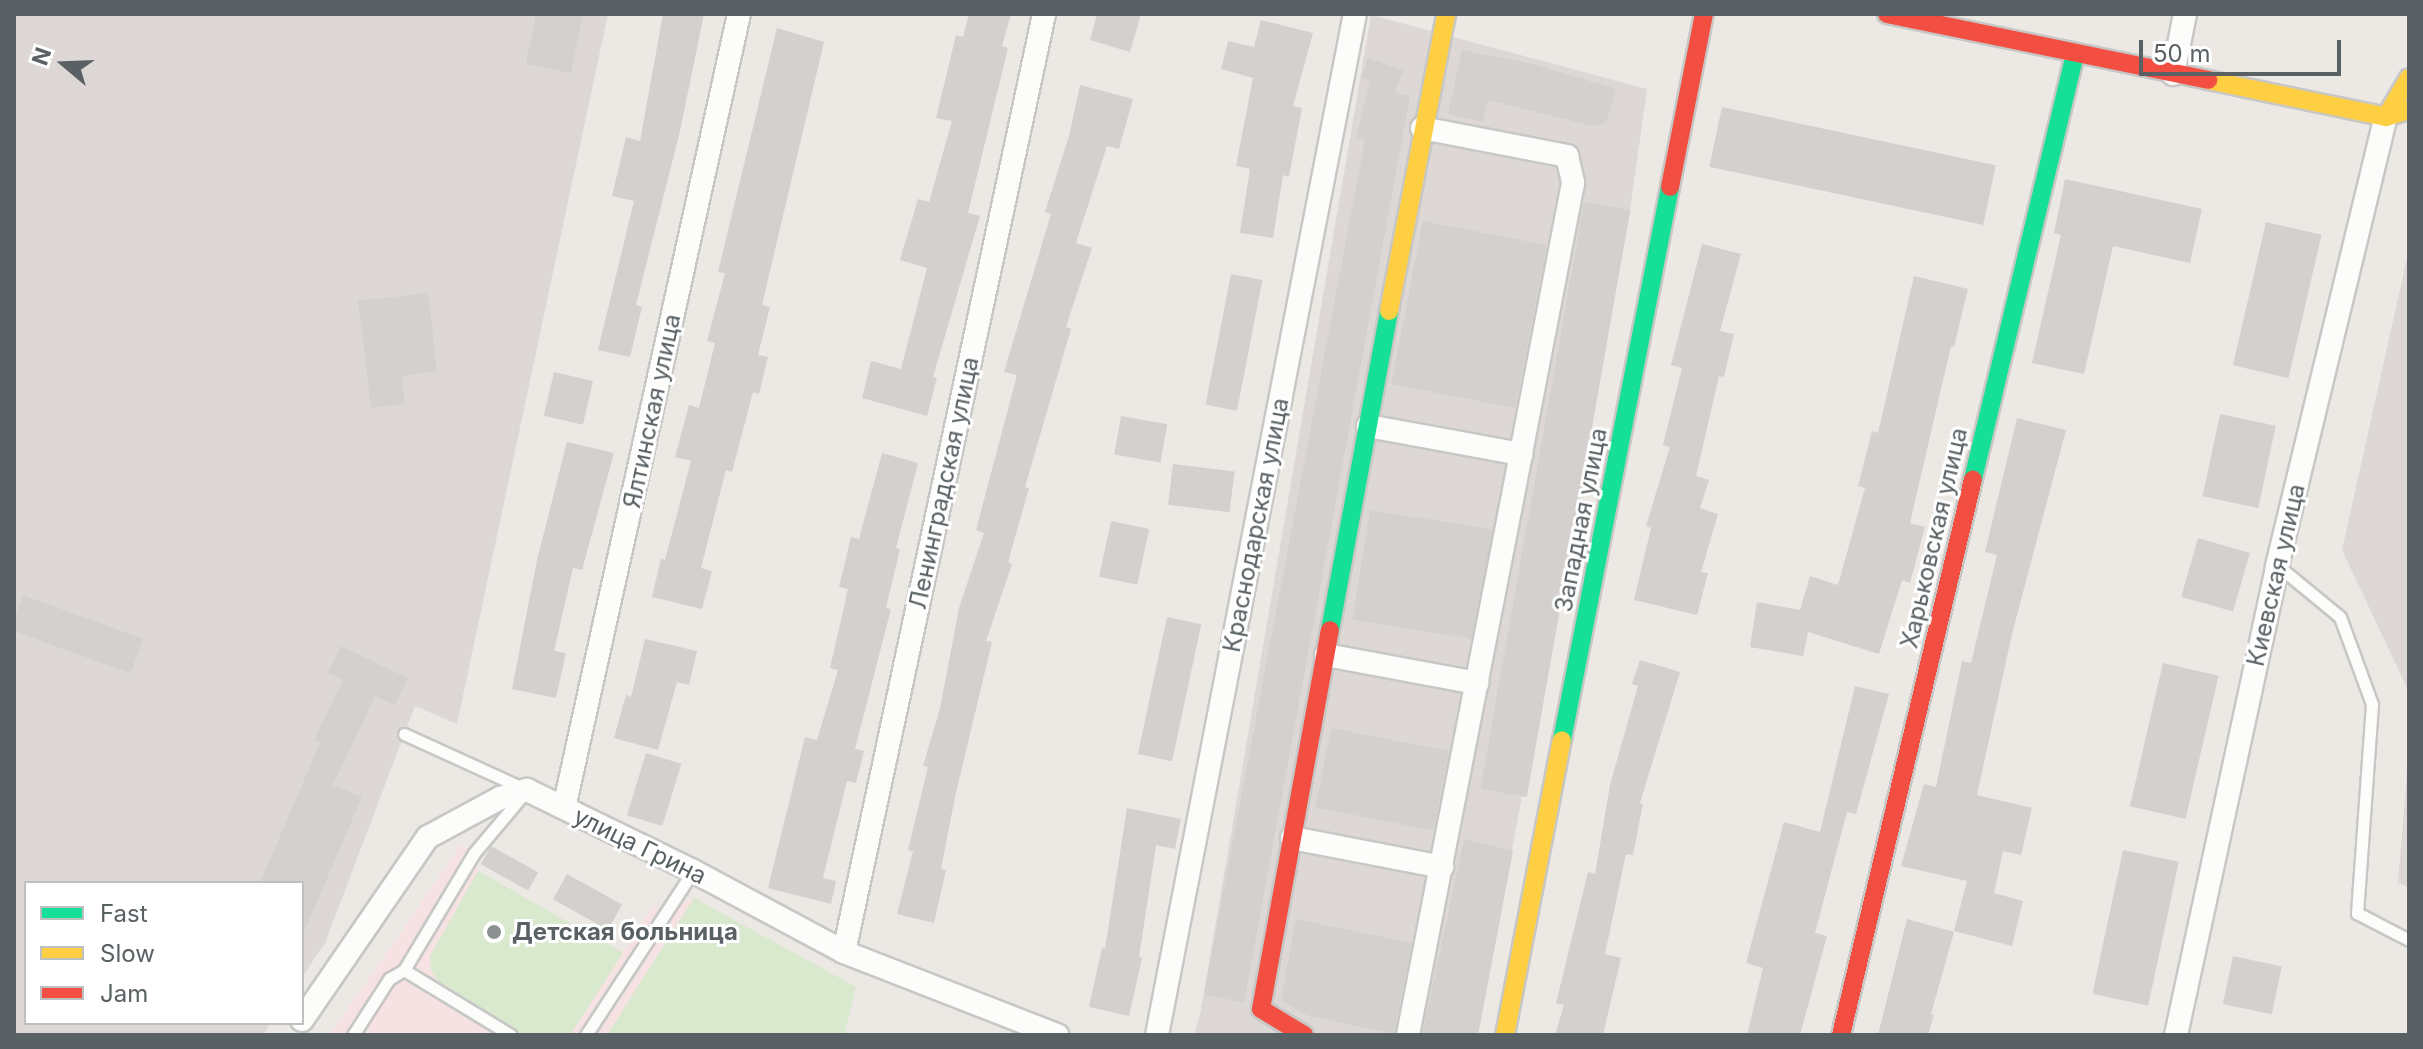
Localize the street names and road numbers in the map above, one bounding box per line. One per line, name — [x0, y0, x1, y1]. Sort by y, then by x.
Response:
street label: Ялтинская улица — [617, 311, 687, 511]
street label: Ленинградская улица — [903, 354, 985, 612]
street label: Краснодарская улица — [1217, 395, 1295, 655]
street label: Харьковская улица — [1895, 425, 1973, 651]
street label: Западная улица — [1549, 426, 1613, 614]
street label: Киевская улица — [2241, 481, 2311, 669]
street label: улица Грина — [569, 801, 711, 891]

